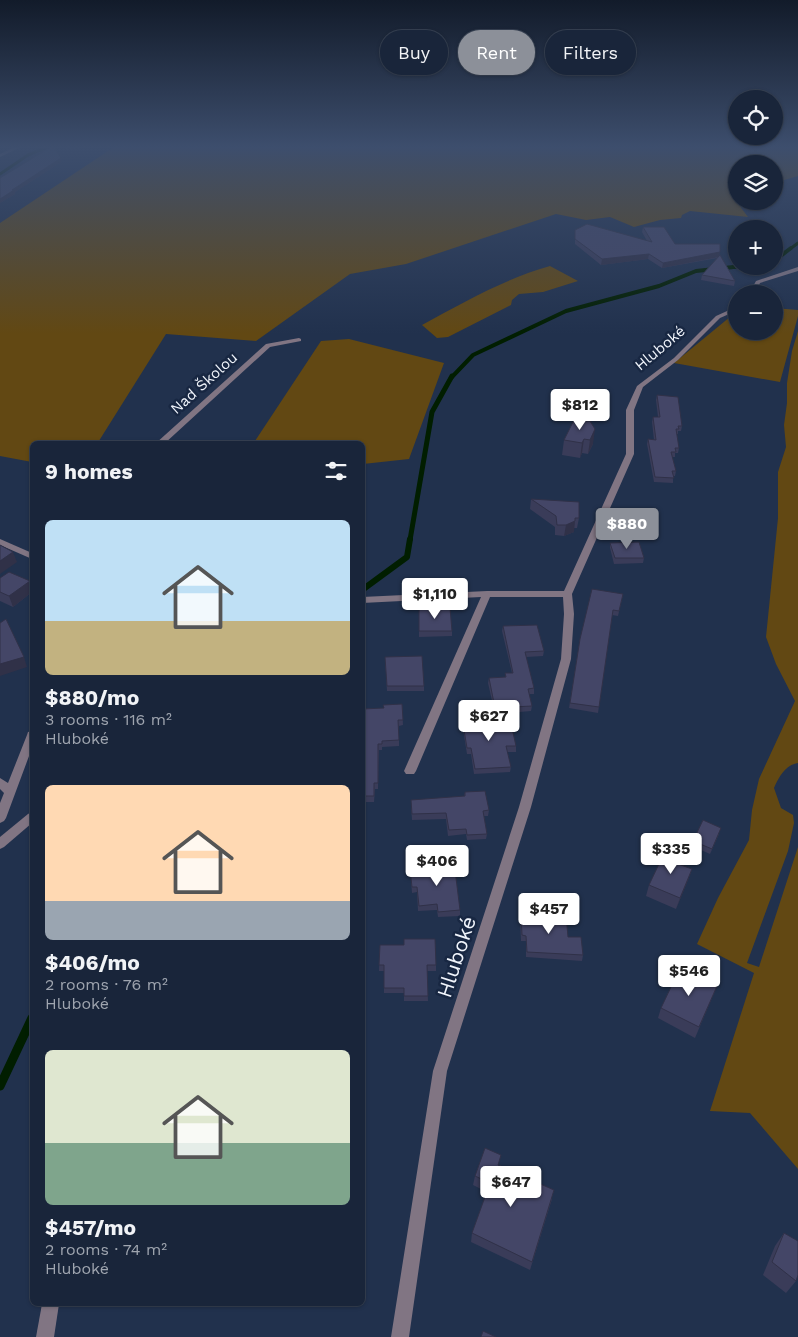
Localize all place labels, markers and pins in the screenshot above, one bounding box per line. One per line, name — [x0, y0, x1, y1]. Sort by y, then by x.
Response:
pin: $812 — [550, 388, 610, 431]
pin: $880 — [597, 508, 657, 550]
pin: $1,110 — [394, 578, 476, 620]
pin: $627 — [459, 700, 519, 742]
pin: $335 — [641, 832, 701, 875]
pin: $406 — [407, 844, 467, 887]
pin: $457 — [519, 892, 579, 935]
pin: $546 — [659, 954, 719, 997]
pin: $647 — [481, 1166, 541, 1208]

